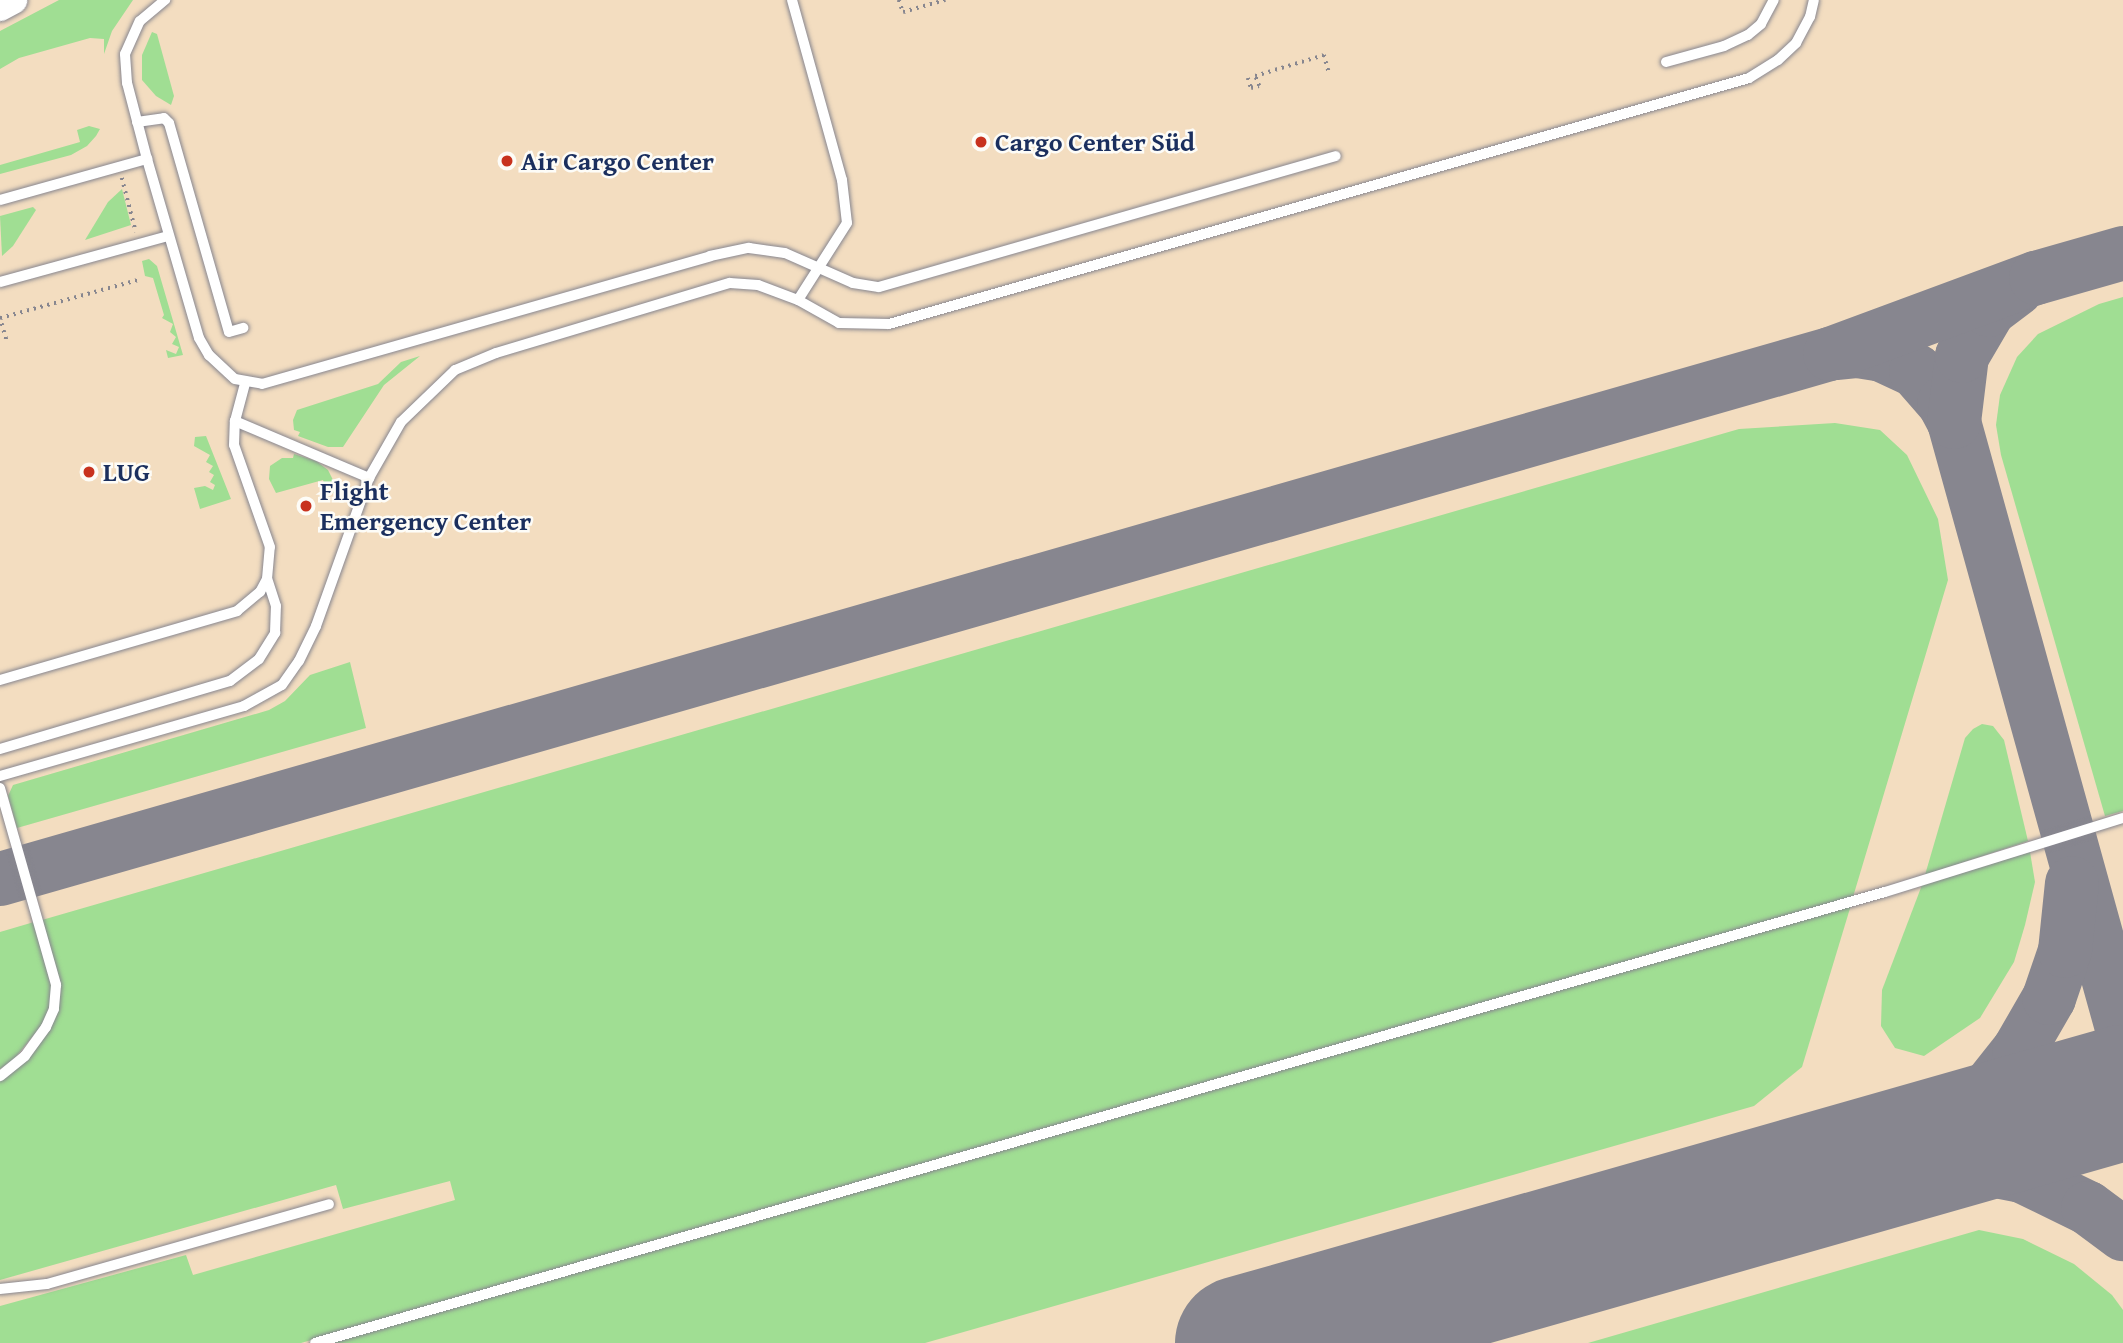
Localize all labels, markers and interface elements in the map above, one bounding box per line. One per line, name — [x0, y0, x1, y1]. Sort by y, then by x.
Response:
place label: Cargo Center Süd — [995, 126, 1195, 158]
marker: Cargo Center Süd — [973, 134, 989, 150]
place label: Air Cargo Center — [521, 145, 714, 177]
marker: Air Cargo Center — [499, 153, 515, 169]
place label: LUG — [103, 456, 150, 488]
marker: LUG — [81, 464, 97, 480]
place label: Flight Emergency Center — [320, 475, 531, 536]
marker: Flight Emergency Center — [298, 498, 314, 514]

